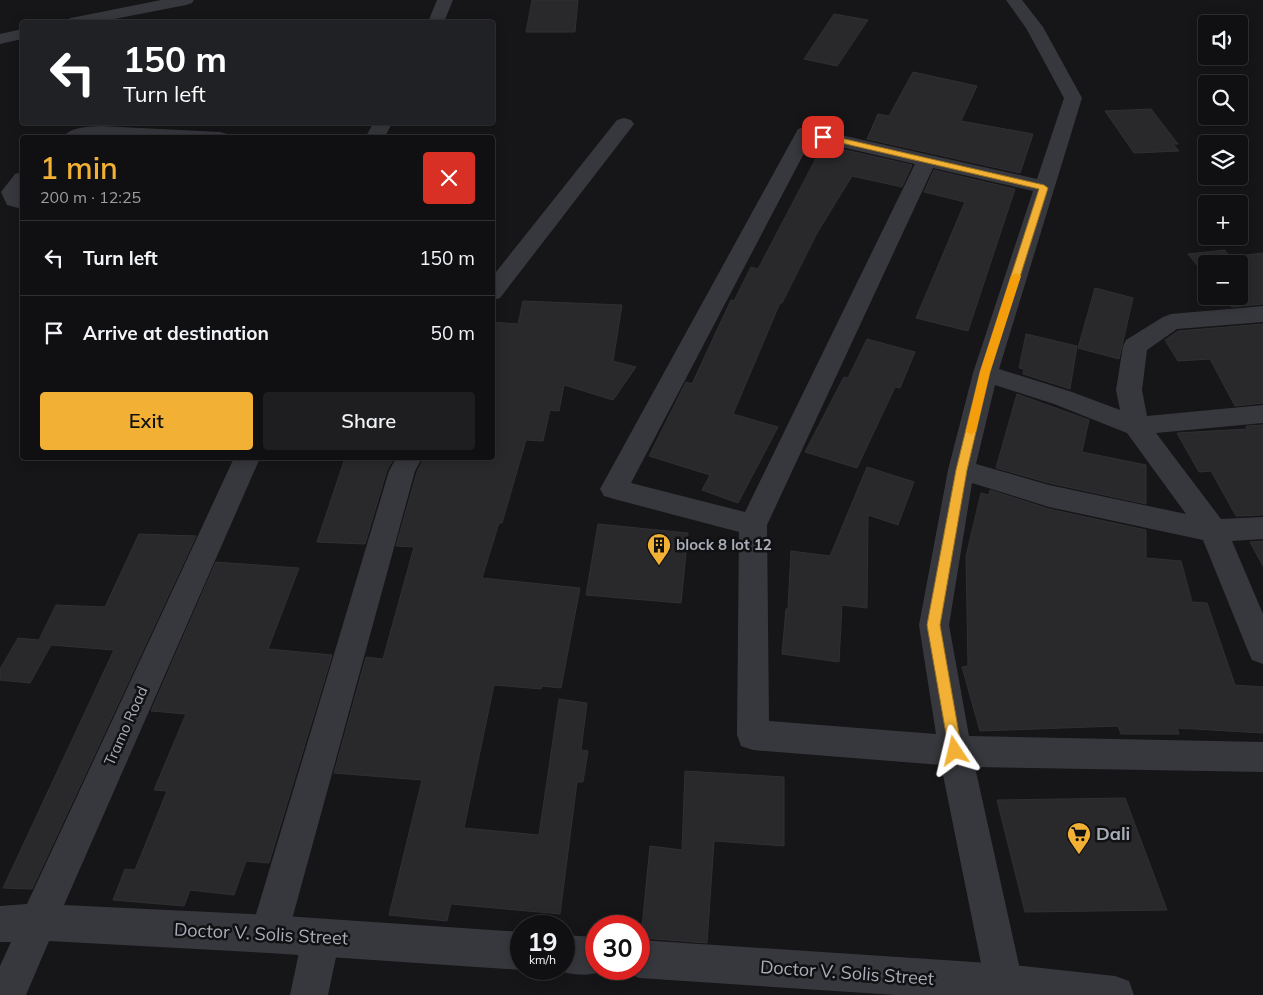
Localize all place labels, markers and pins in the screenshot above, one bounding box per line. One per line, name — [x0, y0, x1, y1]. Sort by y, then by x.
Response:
pin — [802, 116, 844, 158]
building icon: block 8 lot 12 — [646, 532, 672, 566]
place label: block 8 lot 12 — [676, 535, 772, 554]
supermarket icon: Dali — [1066, 821, 1092, 855]
place label: Dali — [1096, 822, 1130, 845]

